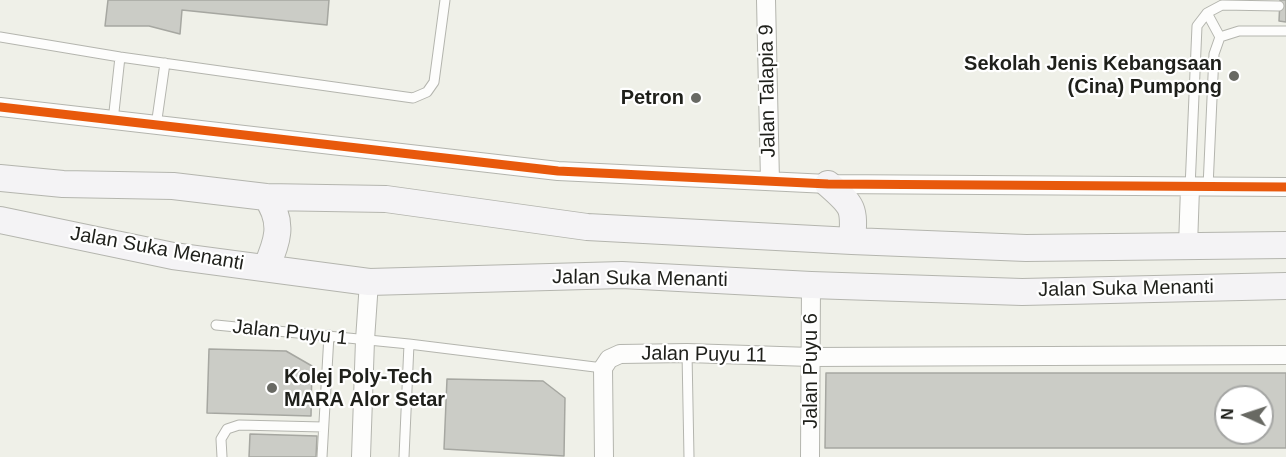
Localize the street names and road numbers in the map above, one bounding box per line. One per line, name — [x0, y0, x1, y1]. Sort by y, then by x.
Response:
street label: Jalan Talapia 9 — [755, 24, 781, 158]
street label: Jalan Suka Menanti — [68, 222, 246, 276]
street label: Jalan Suka Menanti — [552, 265, 728, 293]
street label: Jalan Suka Menanti — [1038, 275, 1214, 303]
street label: Jalan Puyu 6 — [799, 313, 823, 429]
street label: Jalan Puyu 1 — [231, 315, 349, 351]
street label: Jalan Puyu 11 — [641, 342, 767, 368]

